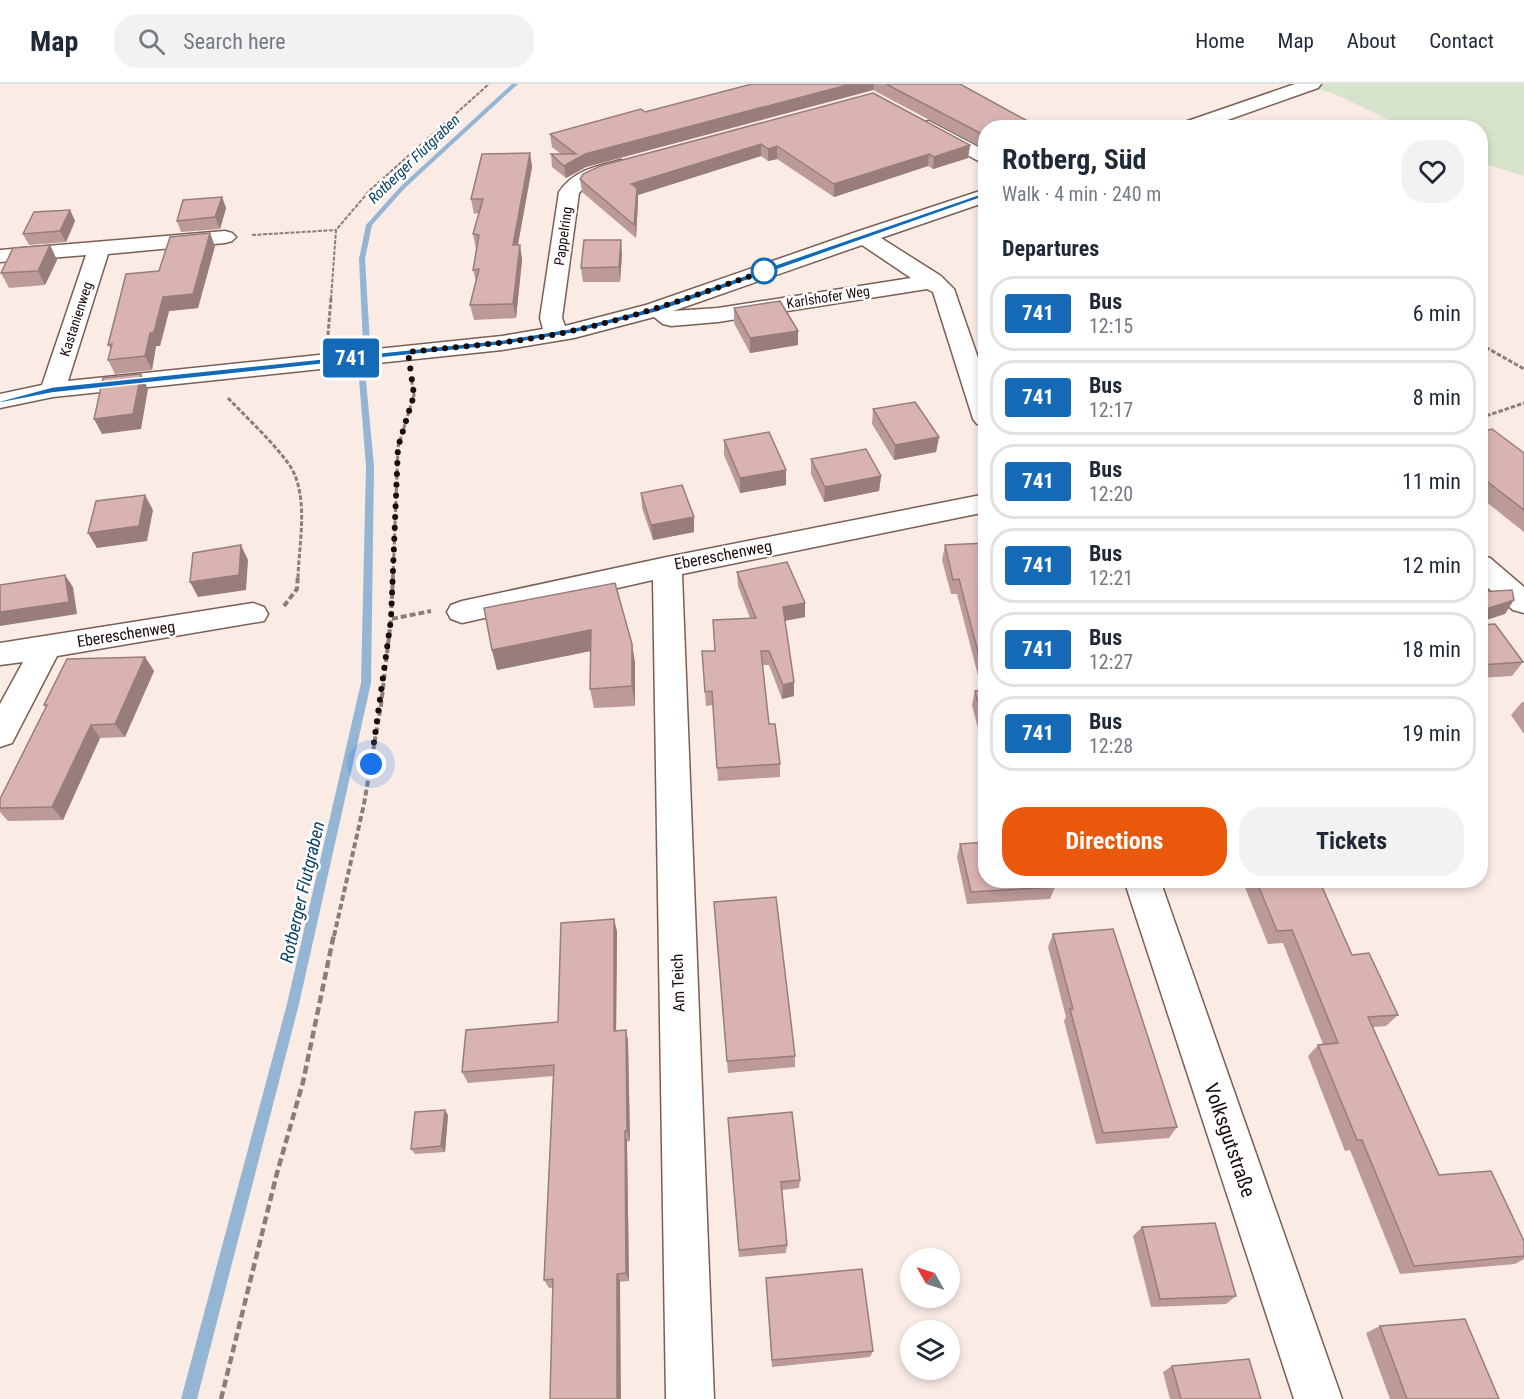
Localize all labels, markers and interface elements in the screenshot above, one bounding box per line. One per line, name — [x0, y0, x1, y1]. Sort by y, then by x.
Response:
search box — [114, 14, 534, 68]
text: Map — [30, 25, 78, 58]
icon: search — [135, 25, 168, 58]
text: Search here — [183, 29, 286, 54]
text: Home — [1195, 29, 1245, 53]
text: Map — [1278, 29, 1314, 53]
text: About — [1347, 29, 1396, 53]
text: Contact — [1429, 29, 1494, 53]
water label: Rotberger Flutgraben — [364, 111, 464, 207]
button: heart — [1401, 140, 1464, 203]
text: Rotberg, Süd — [1002, 143, 1146, 176]
text: Walk · 4 min · 240 m — [1002, 182, 1161, 206]
street label: Pappelring — [551, 206, 575, 266]
text: Departures — [1002, 236, 1099, 261]
unlabelled marker — [751, 258, 777, 284]
street label: Kastanienweg — [56, 280, 96, 358]
street label: Karlshofer Weg — [785, 283, 871, 311]
text: Bus — [1089, 289, 1122, 314]
text: 741 — [1022, 301, 1054, 325]
text: 6 min — [1413, 301, 1461, 326]
text: 12:15 — [1089, 314, 1133, 338]
line badge: 741 — [316, 338, 386, 378]
text: 741 — [335, 346, 367, 370]
text: Bus — [1089, 373, 1122, 398]
text: 741 — [1022, 385, 1054, 409]
text: 8 min — [1413, 385, 1461, 410]
text: 12:17 — [1089, 398, 1133, 422]
text: Bus — [1089, 457, 1122, 482]
text: 741 — [1022, 469, 1054, 493]
text: 11 min — [1402, 469, 1461, 494]
text: 12:20 — [1089, 482, 1133, 506]
street label: Ebereschenweg — [673, 536, 773, 574]
text: Bus — [1089, 541, 1122, 566]
text: 741 — [1022, 553, 1054, 577]
text: 12 min — [1402, 553, 1461, 578]
text: 12:21 — [1089, 566, 1133, 590]
street label: Ebereschenweg — [76, 617, 176, 651]
text: Bus — [1089, 625, 1122, 650]
text: 741 — [1022, 637, 1054, 661]
text: 18 min — [1402, 637, 1461, 662]
text: 12:27 — [1089, 650, 1133, 674]
text: Bus — [1089, 709, 1122, 734]
text: 741 — [1022, 721, 1054, 745]
text: 19 min — [1402, 721, 1461, 746]
text: 12:28 — [1089, 734, 1133, 758]
your location — [356, 749, 386, 779]
button: Directions — [1002, 807, 1227, 876]
button: Tickets — [1239, 807, 1464, 876]
water label: Rotberger Flutgraben — [276, 819, 328, 965]
street label: Am Teich — [667, 953, 689, 1013]
street label: Volksgutstraße — [1199, 1080, 1261, 1200]
north arrow — [900, 1248, 960, 1308]
map controls — [900, 1248, 960, 1380]
button: layers — [900, 1320, 960, 1380]

